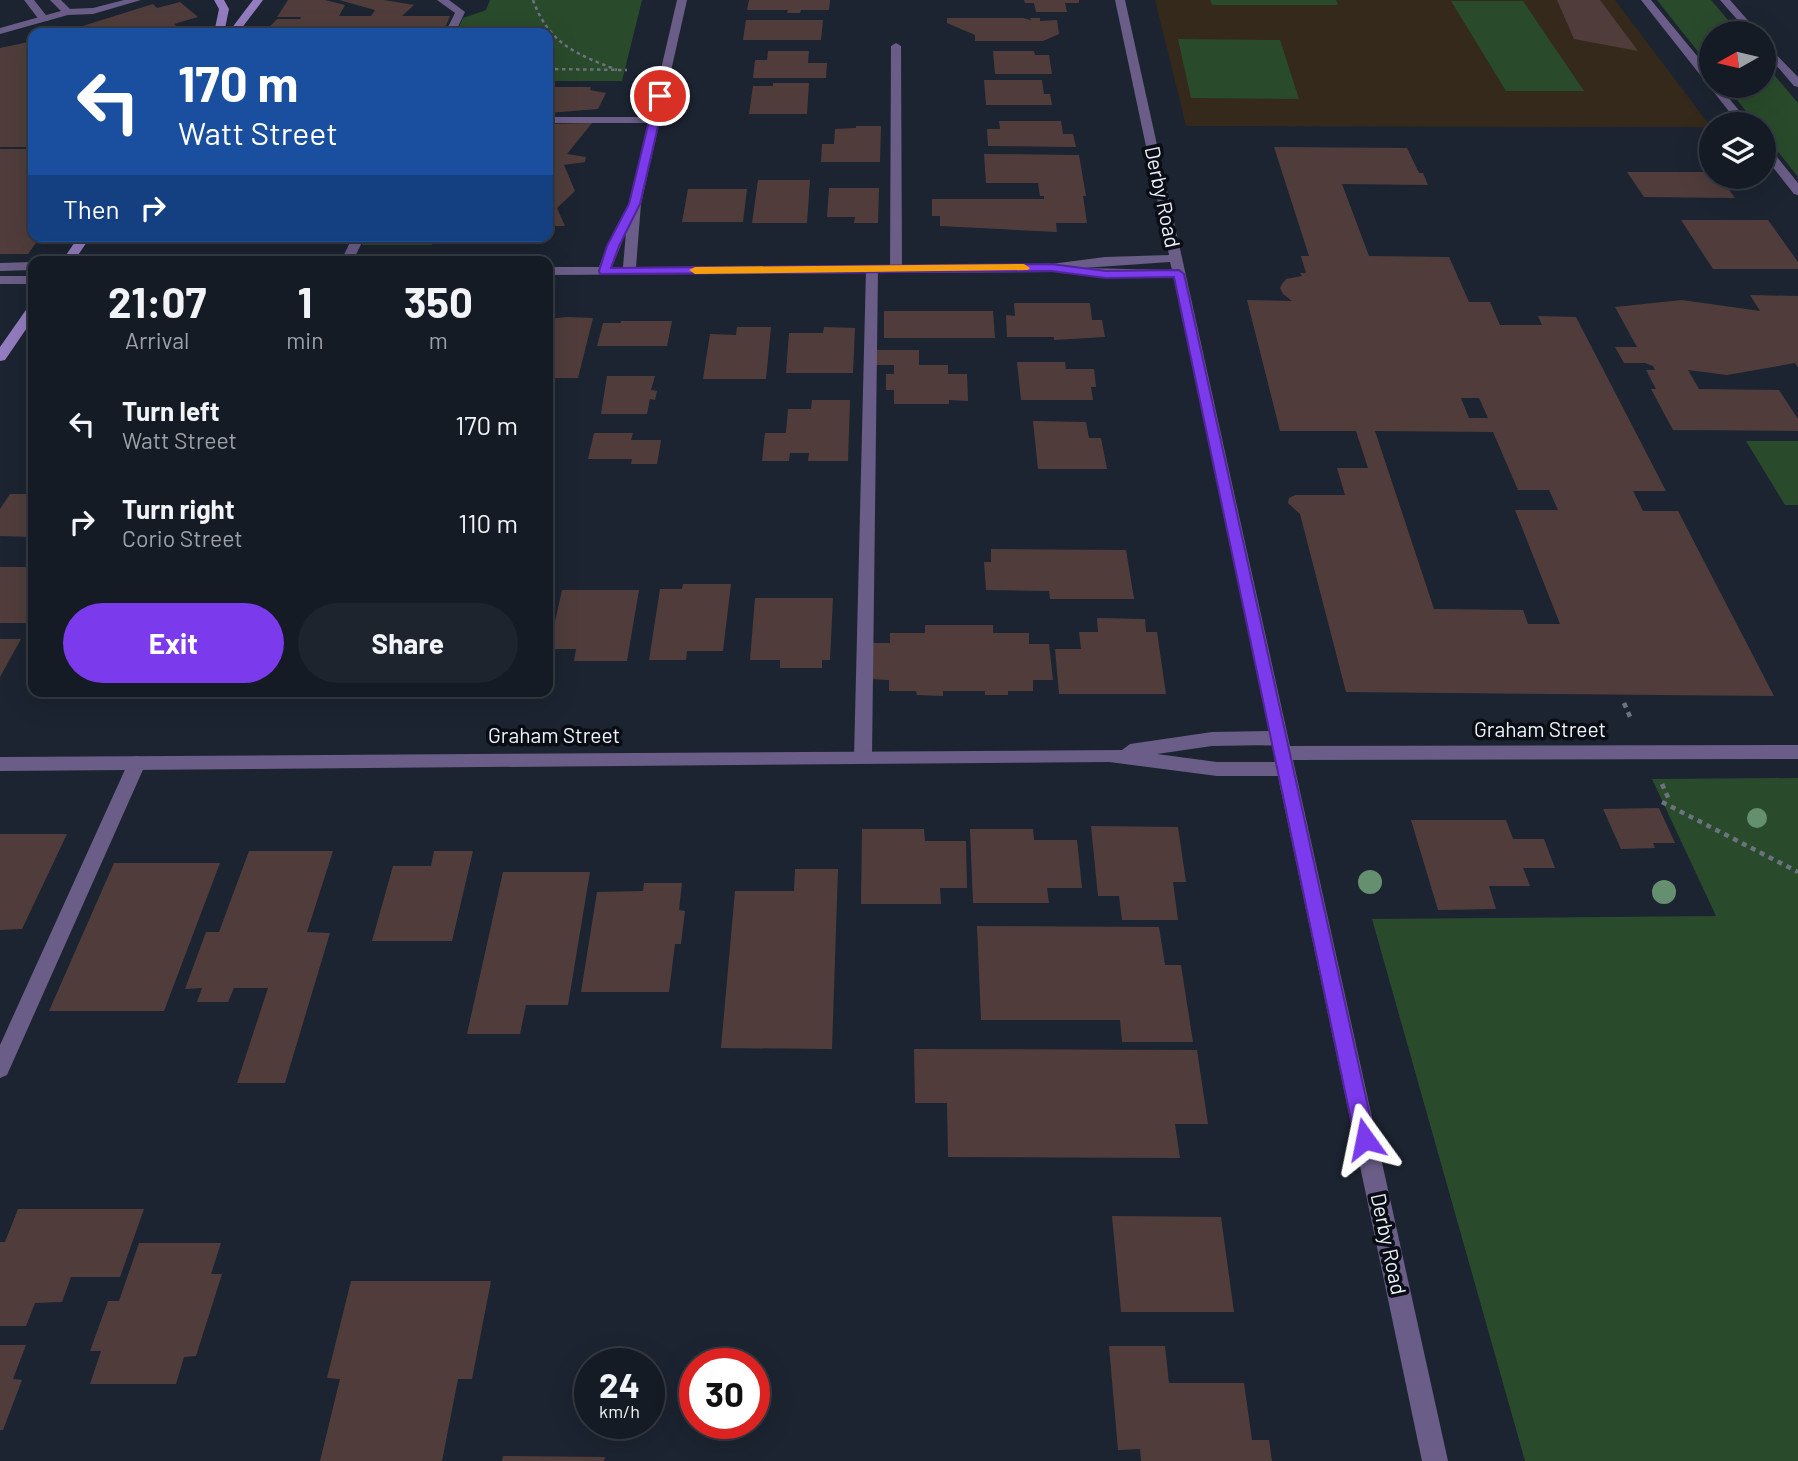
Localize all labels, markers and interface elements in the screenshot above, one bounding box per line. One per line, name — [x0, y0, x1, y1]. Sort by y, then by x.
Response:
north arrow — [1699, 21, 1776, 98]
map controls — [1699, 21, 1776, 189]
text: 170 m — [178, 53, 298, 112]
icon: left — [63, 56, 154, 147]
pin — [630, 66, 690, 126]
icon: arrive — [641, 77, 679, 115]
button: layers — [1699, 112, 1776, 189]
text: Watt Street — [178, 113, 338, 151]
street label: Derby Road — [1140, 144, 1186, 250]
icon: right — [134, 189, 172, 227]
text: Then — [63, 193, 120, 224]
text: 21:07 — [108, 276, 206, 326]
text: 1 — [298, 276, 312, 326]
text: 350 — [404, 276, 473, 326]
text: Arrival — [125, 326, 189, 354]
text: min — [286, 326, 324, 354]
text: m — [429, 326, 448, 354]
text: Turn left — [122, 395, 220, 426]
icon: left — [63, 405, 101, 443]
text: 170 m — [455, 409, 518, 440]
text: Watt Street — [122, 426, 237, 454]
text: Turn right — [122, 493, 235, 524]
icon: right — [63, 503, 101, 541]
text: 110 m — [458, 507, 518, 538]
text: Corio Street — [122, 524, 243, 552]
button: Exit — [63, 603, 284, 683]
button: Share — [298, 603, 518, 683]
street label: Graham Street — [1474, 716, 1606, 741]
street label: Graham Street — [488, 722, 620, 747]
position arrow — [1328, 1102, 1402, 1176]
street label: Derby Road — [1366, 1191, 1412, 1297]
speed limit sign: 30 — [679, 1348, 770, 1439]
text: 24 — [599, 1363, 640, 1405]
text: km/h — [599, 1400, 640, 1422]

